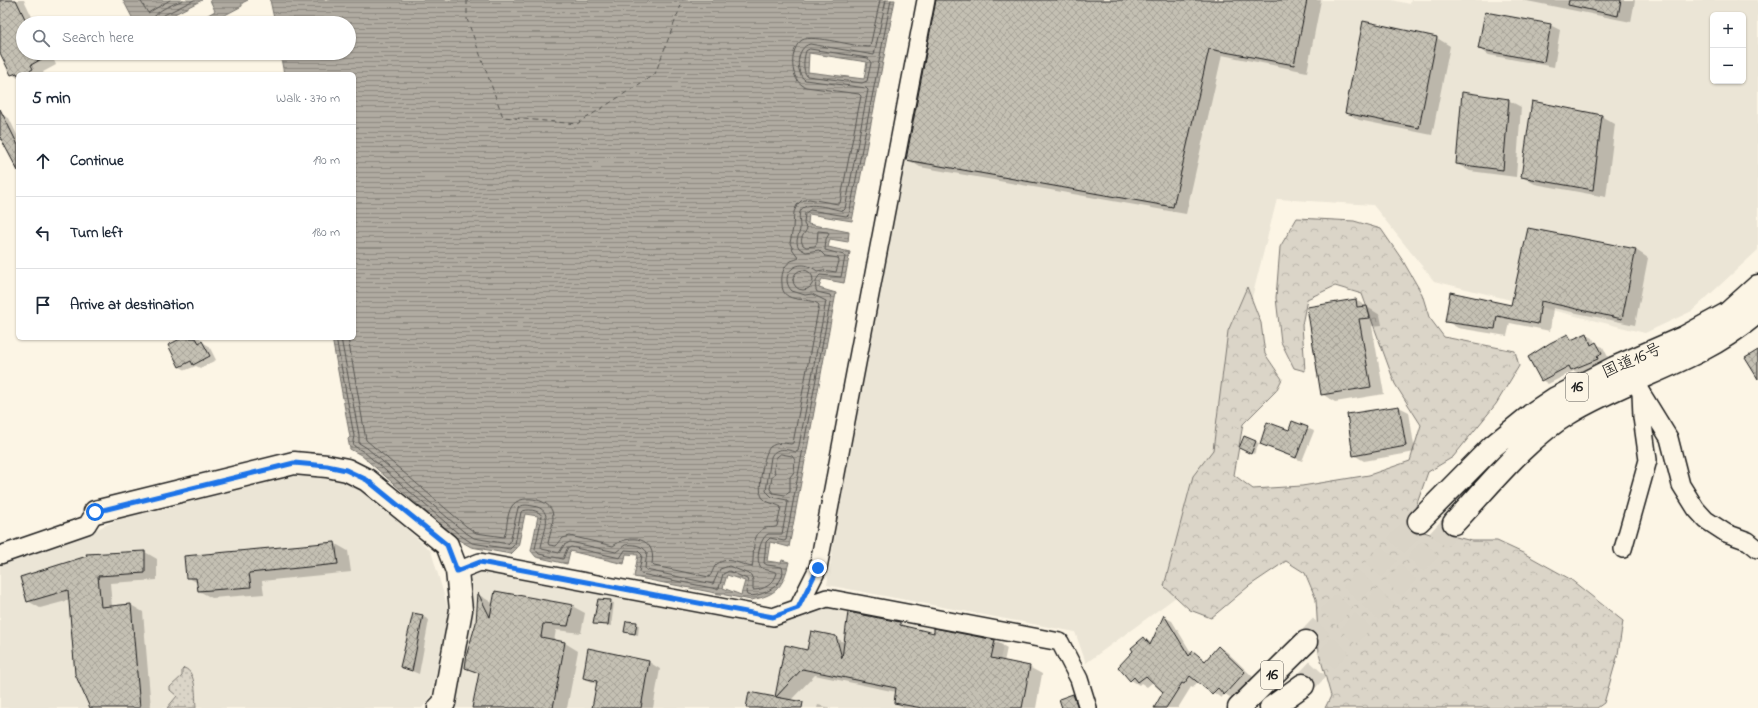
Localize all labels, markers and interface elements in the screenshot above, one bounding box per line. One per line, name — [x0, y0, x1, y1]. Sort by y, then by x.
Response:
map controls — [1710, 12, 1746, 84]
button: + — [1710, 12, 1746, 48]
search box — [16, 16, 356, 60]
icon: search — [30, 27, 52, 49]
text: Search here — [62, 27, 134, 49]
button: − — [1710, 48, 1746, 84]
text: 5 min — [32, 86, 71, 111]
text: Walk · 370 m — [276, 89, 340, 108]
icon: ahead — [32, 150, 54, 172]
text: Continue — [70, 150, 124, 172]
text: 190 m — [313, 151, 340, 170]
icon: left — [32, 222, 54, 244]
text: Turn left — [70, 222, 123, 244]
text: 180 m — [312, 223, 340, 242]
icon: arrive — [32, 294, 54, 316]
text: Arrive at destination — [70, 294, 194, 316]
street label: 国道16号 — [1598, 337, 1666, 385]
road number: 16 — [1566, 373, 1588, 401]
route start — [86, 503, 104, 521]
route end — [809, 559, 827, 577]
road number: 16 — [1261, 661, 1283, 689]

